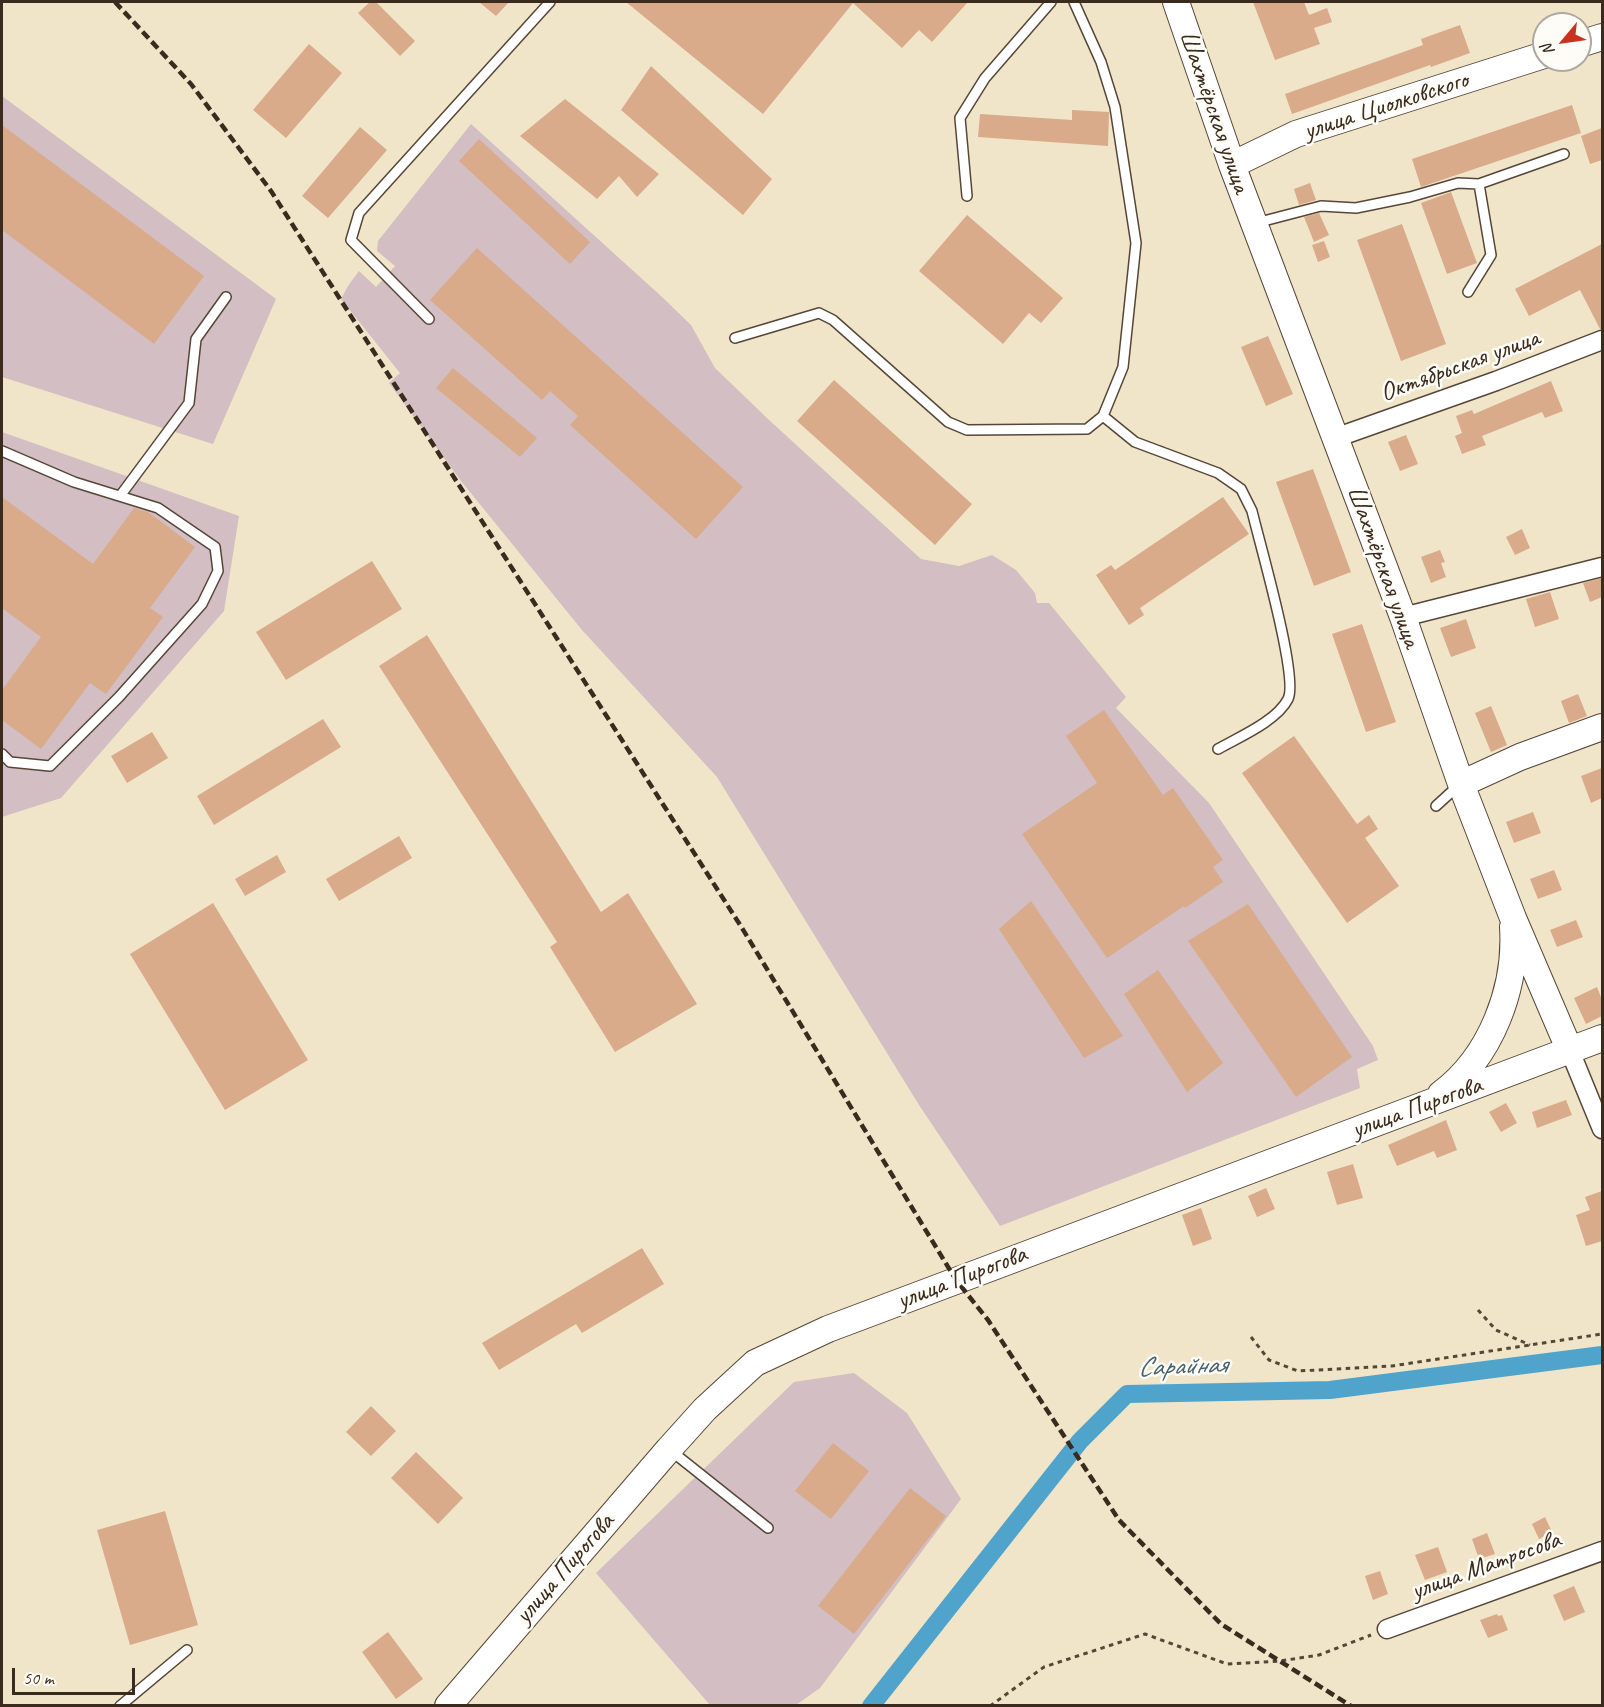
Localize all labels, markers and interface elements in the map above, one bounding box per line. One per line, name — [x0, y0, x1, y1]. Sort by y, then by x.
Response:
north arrow — [1532, 12, 1592, 72]
street label: Шахтёрская улица — [1172, 27, 1256, 197]
text: N — [1537, 41, 1559, 59]
street label: улица Циолковского — [1300, 65, 1472, 147]
street label: Октябрьская улица — [1376, 323, 1544, 409]
street label: Шахтёрская улица — [1339, 482, 1427, 652]
street label: улица Пирогова — [1348, 1070, 1486, 1146]
street label: улица Пирогова — [893, 1239, 1031, 1317]
water label: Сарайная — [1137, 1349, 1227, 1385]
street label: улица Пирогова — [509, 1507, 621, 1631]
street label: улица Матросова — [1407, 1525, 1565, 1607]
scale bar — [15, 1656, 138, 1694]
text: 50 m — [23, 1667, 54, 1689]

